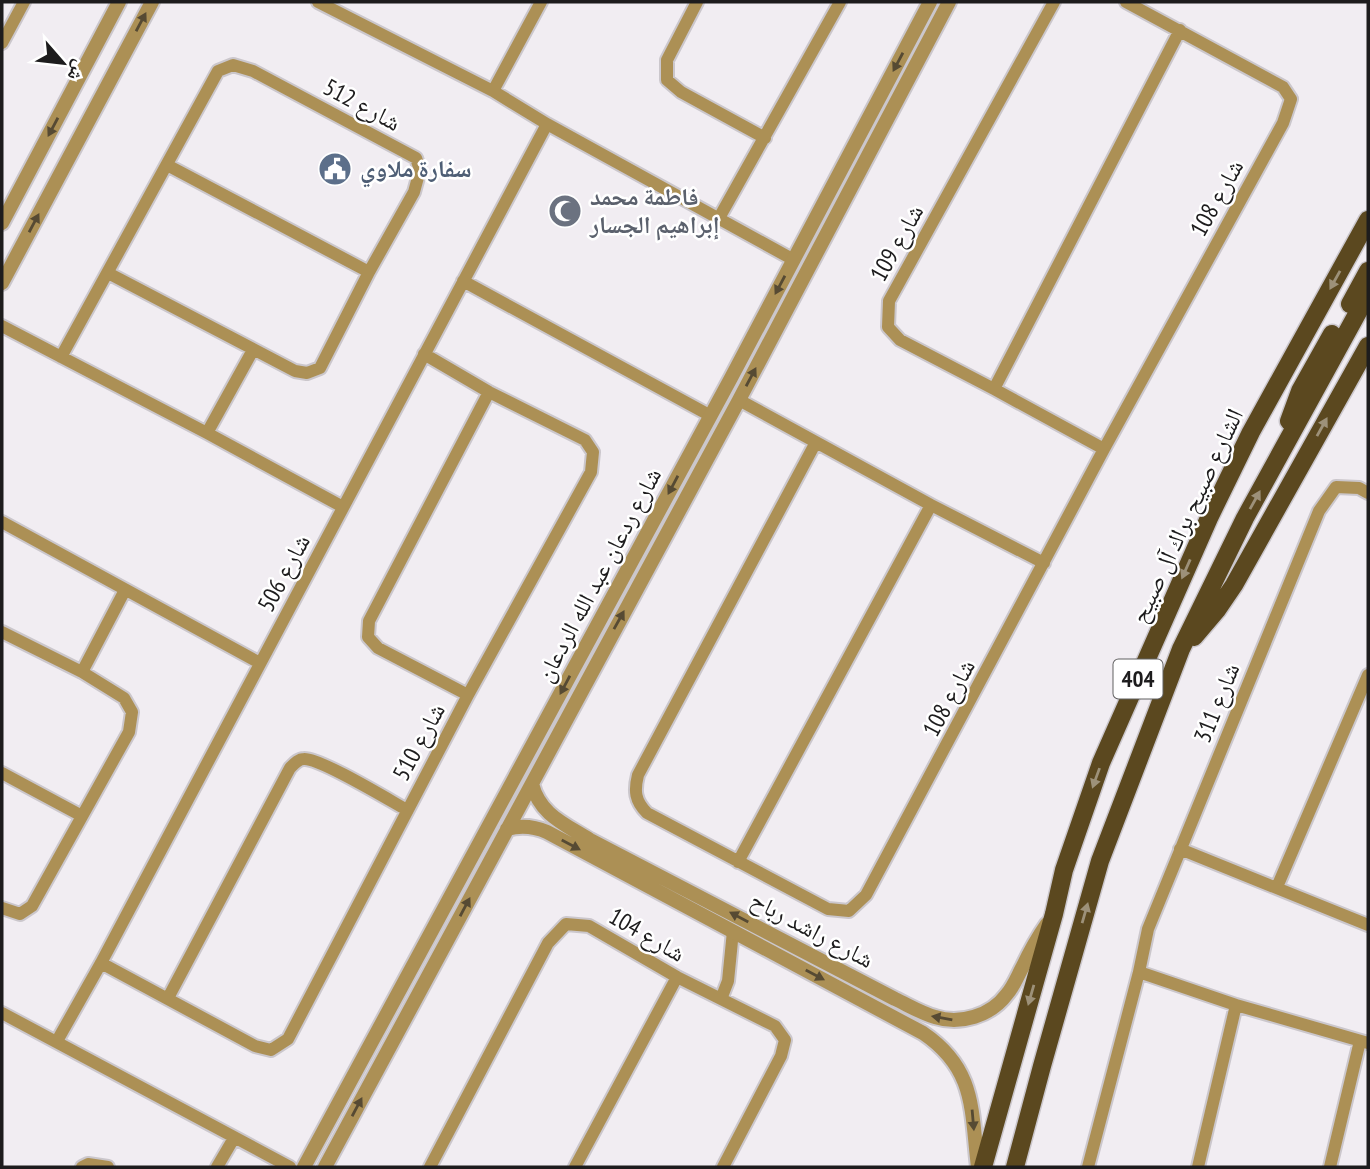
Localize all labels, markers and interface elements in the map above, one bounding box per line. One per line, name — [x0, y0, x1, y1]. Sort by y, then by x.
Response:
one-way arrow — [135, 12, 147, 32]
north arrow — [28, 28, 98, 98]
one-way arrow — [893, 52, 904, 72]
text: ش — [63, 56, 93, 86]
street label: شارع 512 — [318, 71, 406, 138]
one-way arrow — [47, 117, 58, 137]
public building icon: سفارة ملاوي — [316, 150, 354, 188]
place label: سفارة ملاوي — [360, 153, 471, 188]
street label: شارع 108 — [1183, 154, 1250, 242]
place label: فاطمة محمد إبراهيم الجسار — [589, 181, 719, 241]
mosque icon: فاطمة محمد إبراهيم الجسار — [546, 192, 584, 230]
street label: شارع 109 — [863, 199, 930, 287]
one-way arrow — [28, 213, 40, 232]
one-way arrow — [1329, 270, 1341, 289]
one-way arrow — [775, 275, 786, 295]
one-way arrow — [745, 367, 757, 387]
street label: الشارع صبيح براك آل صبيح — [1123, 404, 1250, 628]
one-way arrow — [1316, 418, 1328, 437]
street label: شارع ردعان عبد الله الردعان — [529, 462, 668, 687]
one-way arrow — [667, 476, 679, 495]
one-way arrow — [1249, 491, 1261, 510]
street label: شارع 506 — [250, 529, 317, 617]
one-way arrow — [1180, 559, 1192, 579]
one-way arrow — [613, 611, 625, 630]
street label: شارع 108 — [915, 654, 982, 742]
street label: شارع 311 — [1187, 658, 1246, 747]
road number: 404 — [1114, 660, 1162, 698]
one-way arrow — [559, 676, 571, 696]
street label: شارع 510 — [385, 698, 452, 786]
one-way arrow — [1090, 767, 1101, 788]
one-way arrow — [561, 839, 581, 851]
street label: شارع راشد رباح — [745, 884, 879, 975]
one-way arrow — [459, 897, 471, 917]
street label: شارع 104 — [604, 900, 691, 969]
one-way arrow — [1081, 902, 1091, 923]
one-way arrow — [729, 912, 749, 923]
one-way arrow — [805, 969, 825, 981]
one-way arrow — [1026, 985, 1036, 1006]
one-way arrow — [931, 1012, 953, 1023]
one-way arrow — [351, 1097, 363, 1117]
one-way arrow — [968, 1109, 979, 1131]

